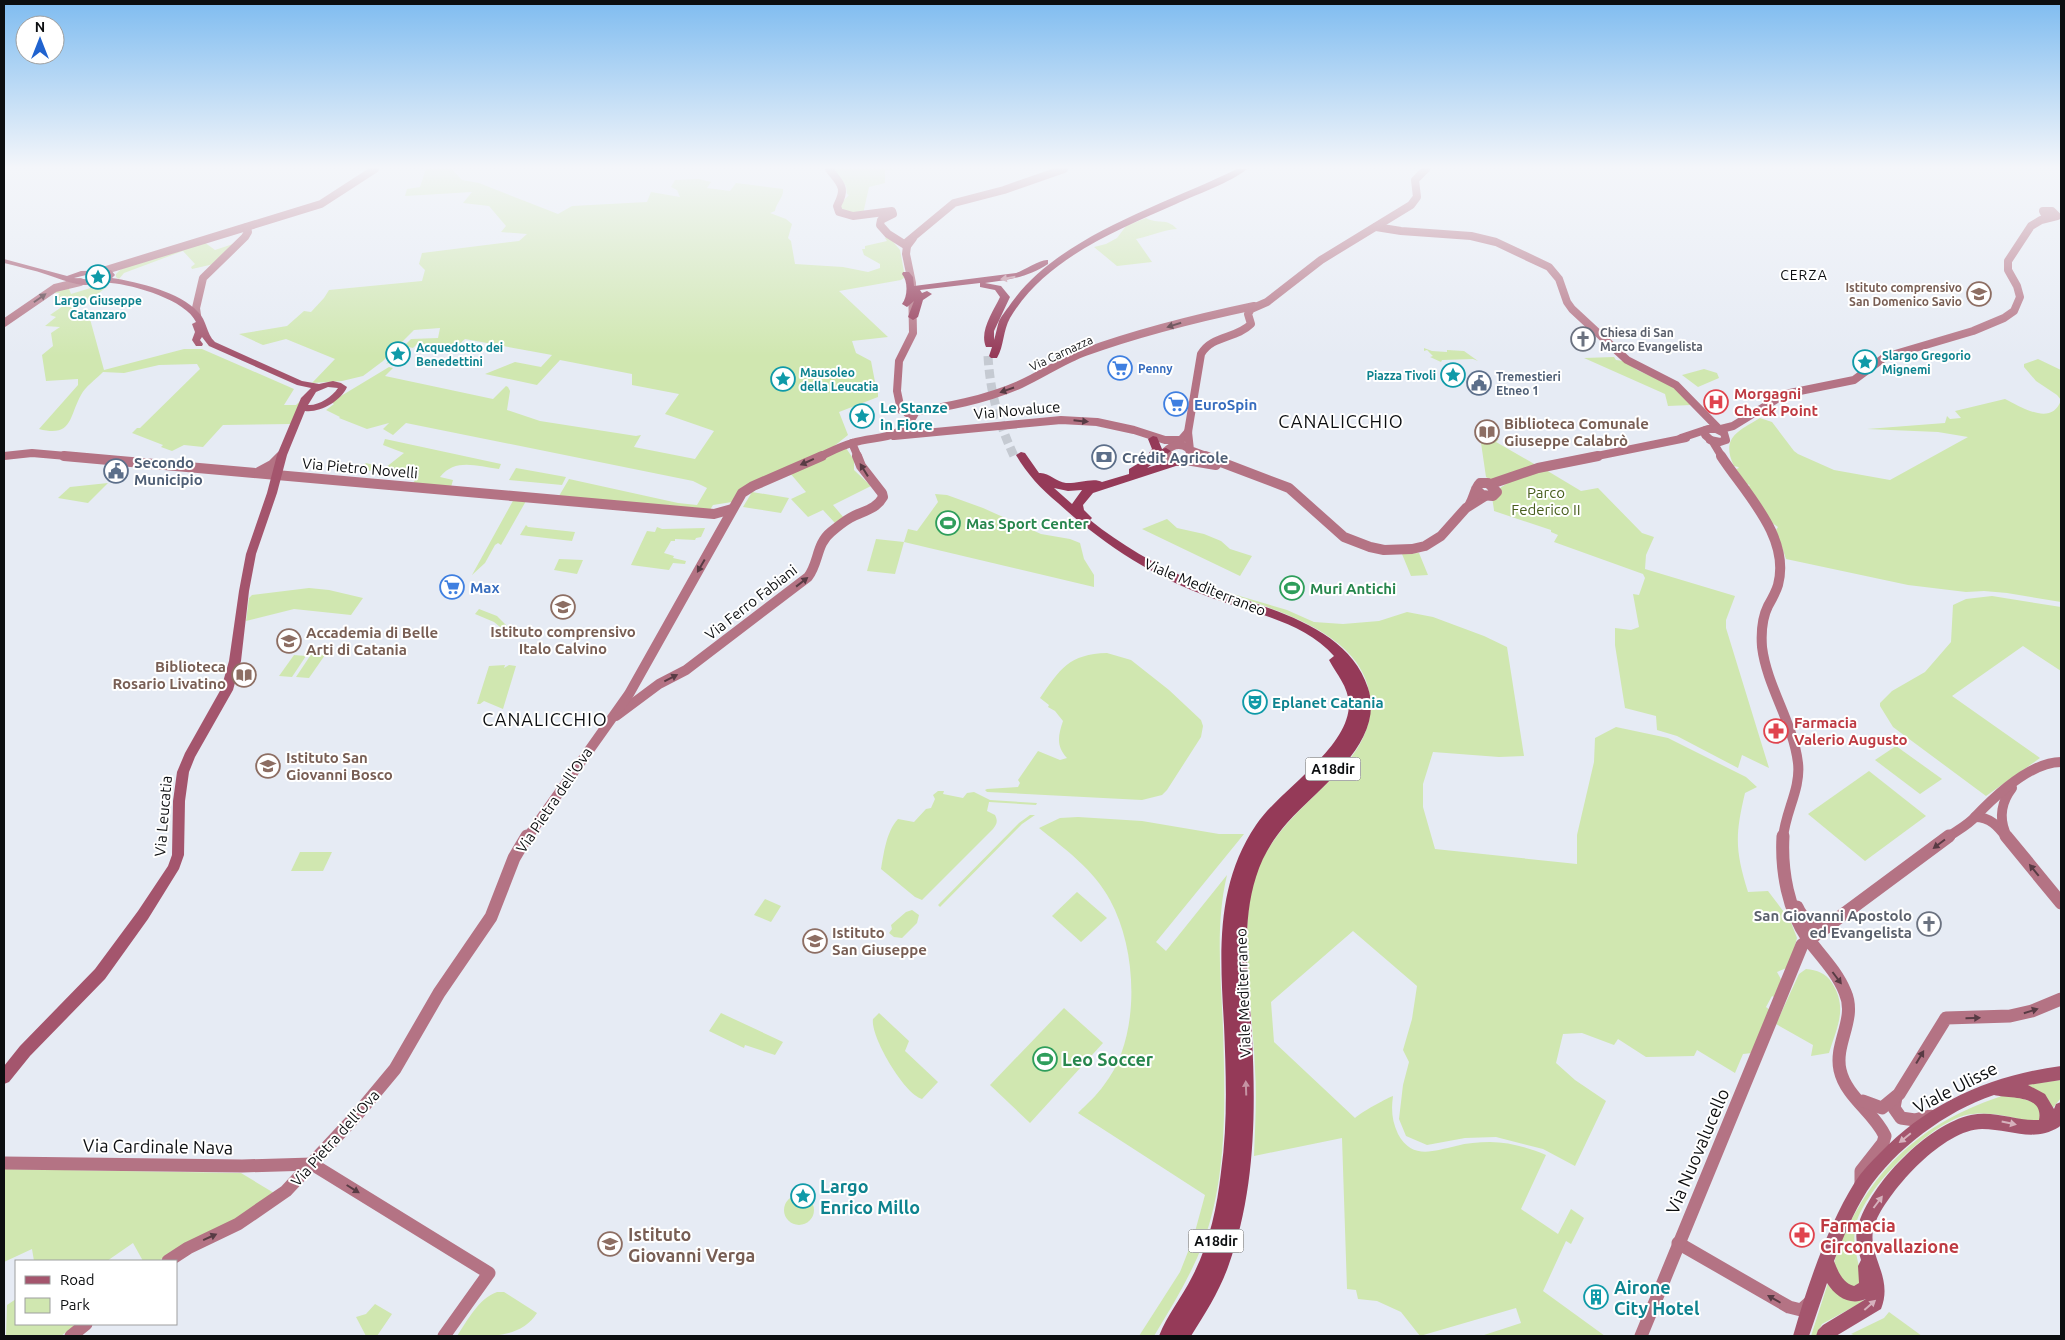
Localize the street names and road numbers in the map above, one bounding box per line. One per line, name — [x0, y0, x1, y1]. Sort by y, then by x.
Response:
street label: Via Carnazza — [1027, 333, 1095, 373]
street label: Via Novaluce — [973, 398, 1061, 422]
street label: Via Pietro Novelli — [301, 454, 419, 482]
street label: Viale Mediterraneo — [1142, 555, 1268, 619]
street label: Via Ferro Fabiani — [702, 561, 800, 643]
street label: Via Pietra dell'Ova — [512, 744, 596, 856]
road number: A18dir — [1306, 758, 1360, 781]
street label: Via Leucatia — [151, 775, 175, 857]
street label: Viale Mediterraneo — [1232, 928, 1254, 1058]
street label: Viale Ulisse — [1910, 1057, 2000, 1117]
street label: Via Nuovalucello — [1661, 1085, 1733, 1217]
street label: Via Pietra dell'Ova — [287, 1086, 383, 1190]
street label: Via Cardinale Nava — [83, 1135, 233, 1157]
road number: A18dir — [1188, 1230, 1244, 1252]

